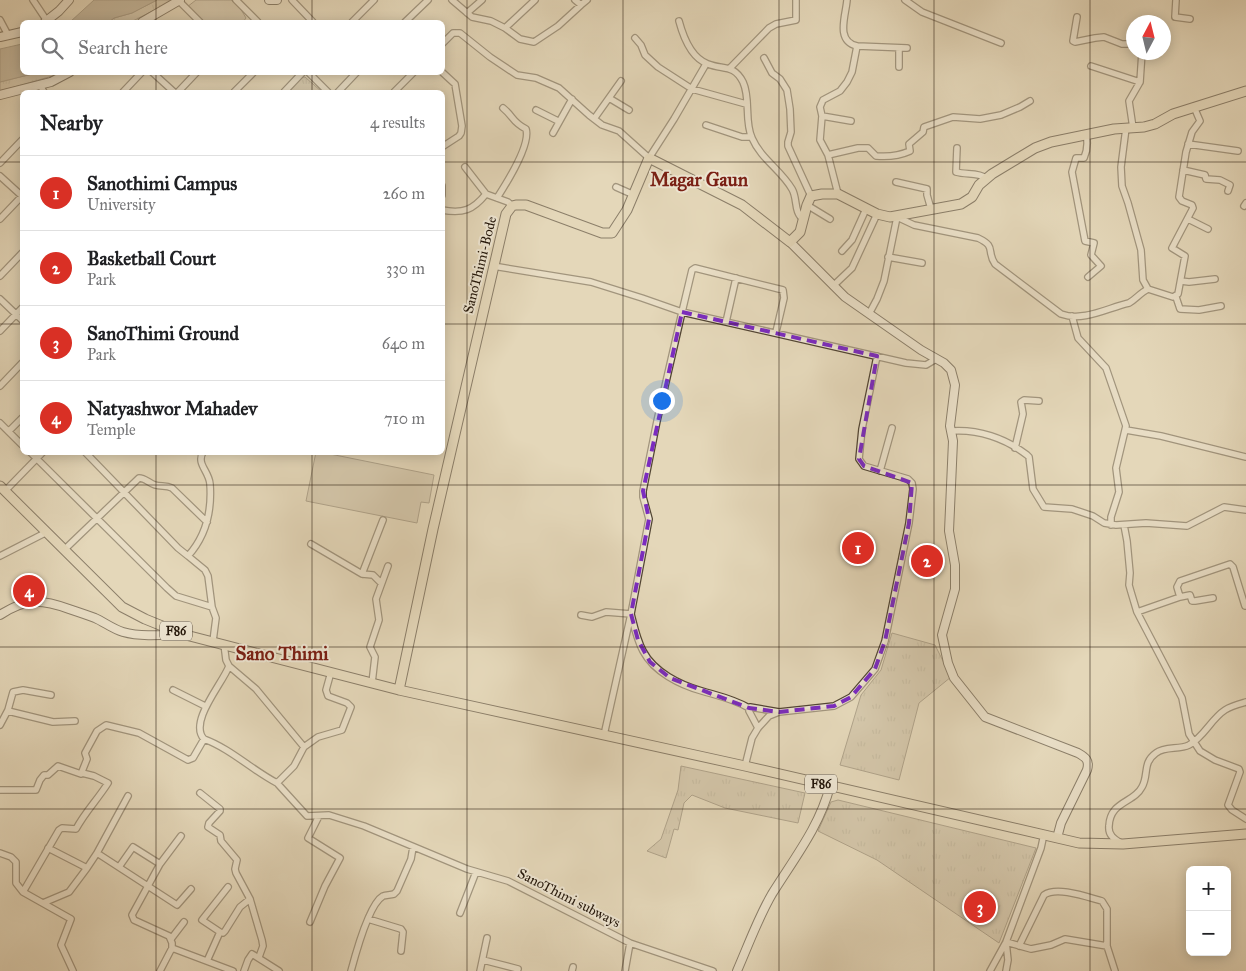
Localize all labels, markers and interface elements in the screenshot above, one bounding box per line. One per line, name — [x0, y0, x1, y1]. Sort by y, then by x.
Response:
north arrow — [1126, 15, 1171, 60]
search box — [20, 20, 445, 75]
icon: search — [38, 34, 66, 62]
text: Search here — [78, 36, 168, 59]
text: Nearby — [40, 110, 103, 136]
text: 4 results — [370, 113, 425, 132]
district label: Magar Gaun — [650, 168, 749, 192]
text: Sanothimi Campus — [87, 172, 237, 195]
text: 1 — [53, 184, 59, 203]
text: 260 m — [383, 184, 425, 203]
text: University — [87, 195, 156, 214]
street label: SanoThimi-Bode — [460, 215, 500, 315]
text: Basketball Court — [87, 247, 216, 270]
text: 2 — [52, 259, 60, 278]
text: 330 m — [386, 259, 425, 278]
text: Park — [87, 270, 116, 289]
text: SanoThimi Ground — [87, 322, 239, 345]
text: 3 — [53, 334, 59, 353]
text: 640 m — [382, 334, 425, 353]
text: Park — [87, 345, 116, 364]
your location — [649, 388, 675, 414]
text: Natyashwor Mahadev — [87, 397, 258, 420]
text: 4 — [52, 409, 60, 428]
text: 710 m — [384, 409, 425, 428]
text: Temple — [87, 420, 136, 439]
pin: 1 — [842, 529, 874, 567]
pin: 2 — [911, 542, 943, 580]
pin: 4 — [13, 572, 45, 610]
road number: F86 — [160, 622, 192, 640]
district label: Sano Thimi — [235, 642, 329, 665]
road number: F86 — [805, 774, 837, 794]
street label: SanoThimi subways — [515, 865, 623, 931]
map controls — [1186, 866, 1231, 956]
button: + — [1186, 866, 1231, 911]
pin: 3 — [964, 888, 996, 926]
button: − — [1186, 911, 1231, 956]

